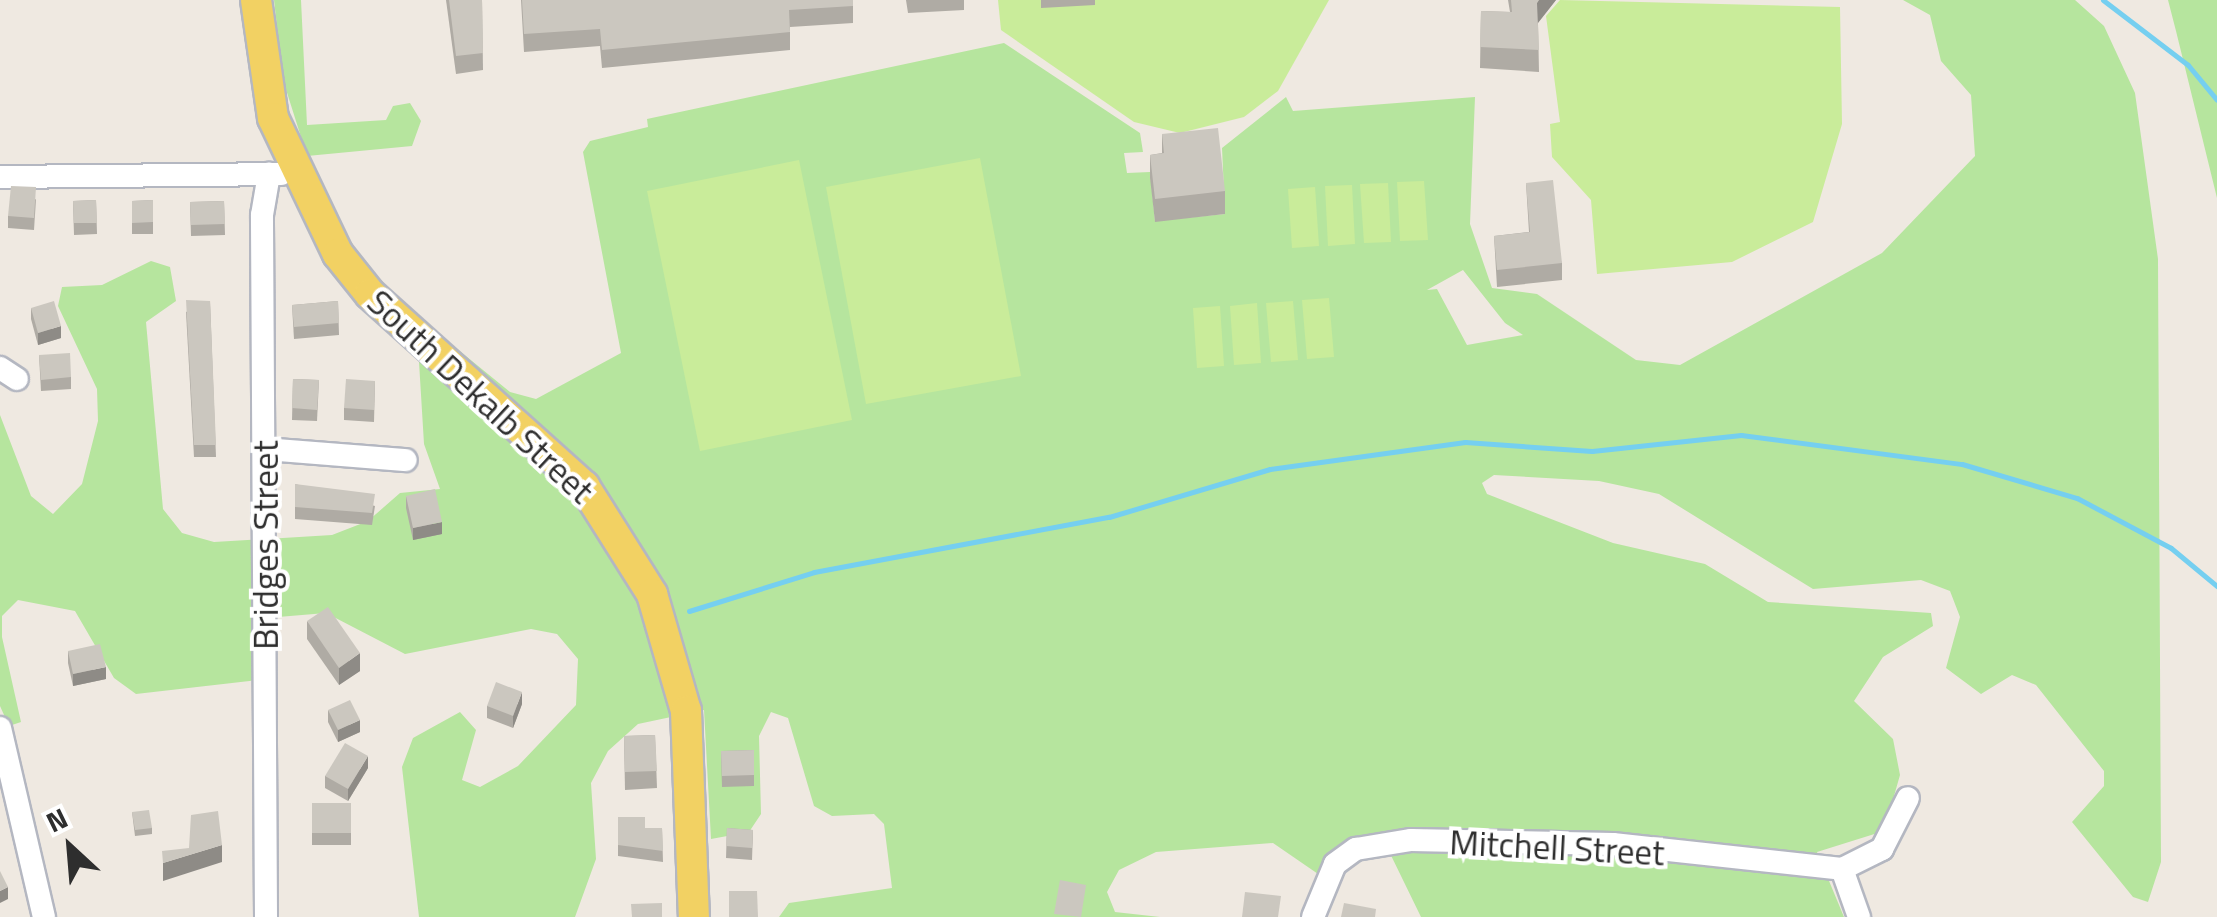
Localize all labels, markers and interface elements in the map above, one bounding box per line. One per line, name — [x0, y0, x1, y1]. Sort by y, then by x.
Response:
street label: South Dekalb Street — [359, 280, 603, 512]
street label: Bridges Street — [244, 440, 286, 650]
text: N — [38, 796, 75, 843]
north arrow — [20, 797, 120, 897]
street label: Mitchell Street — [1448, 820, 1666, 874]

